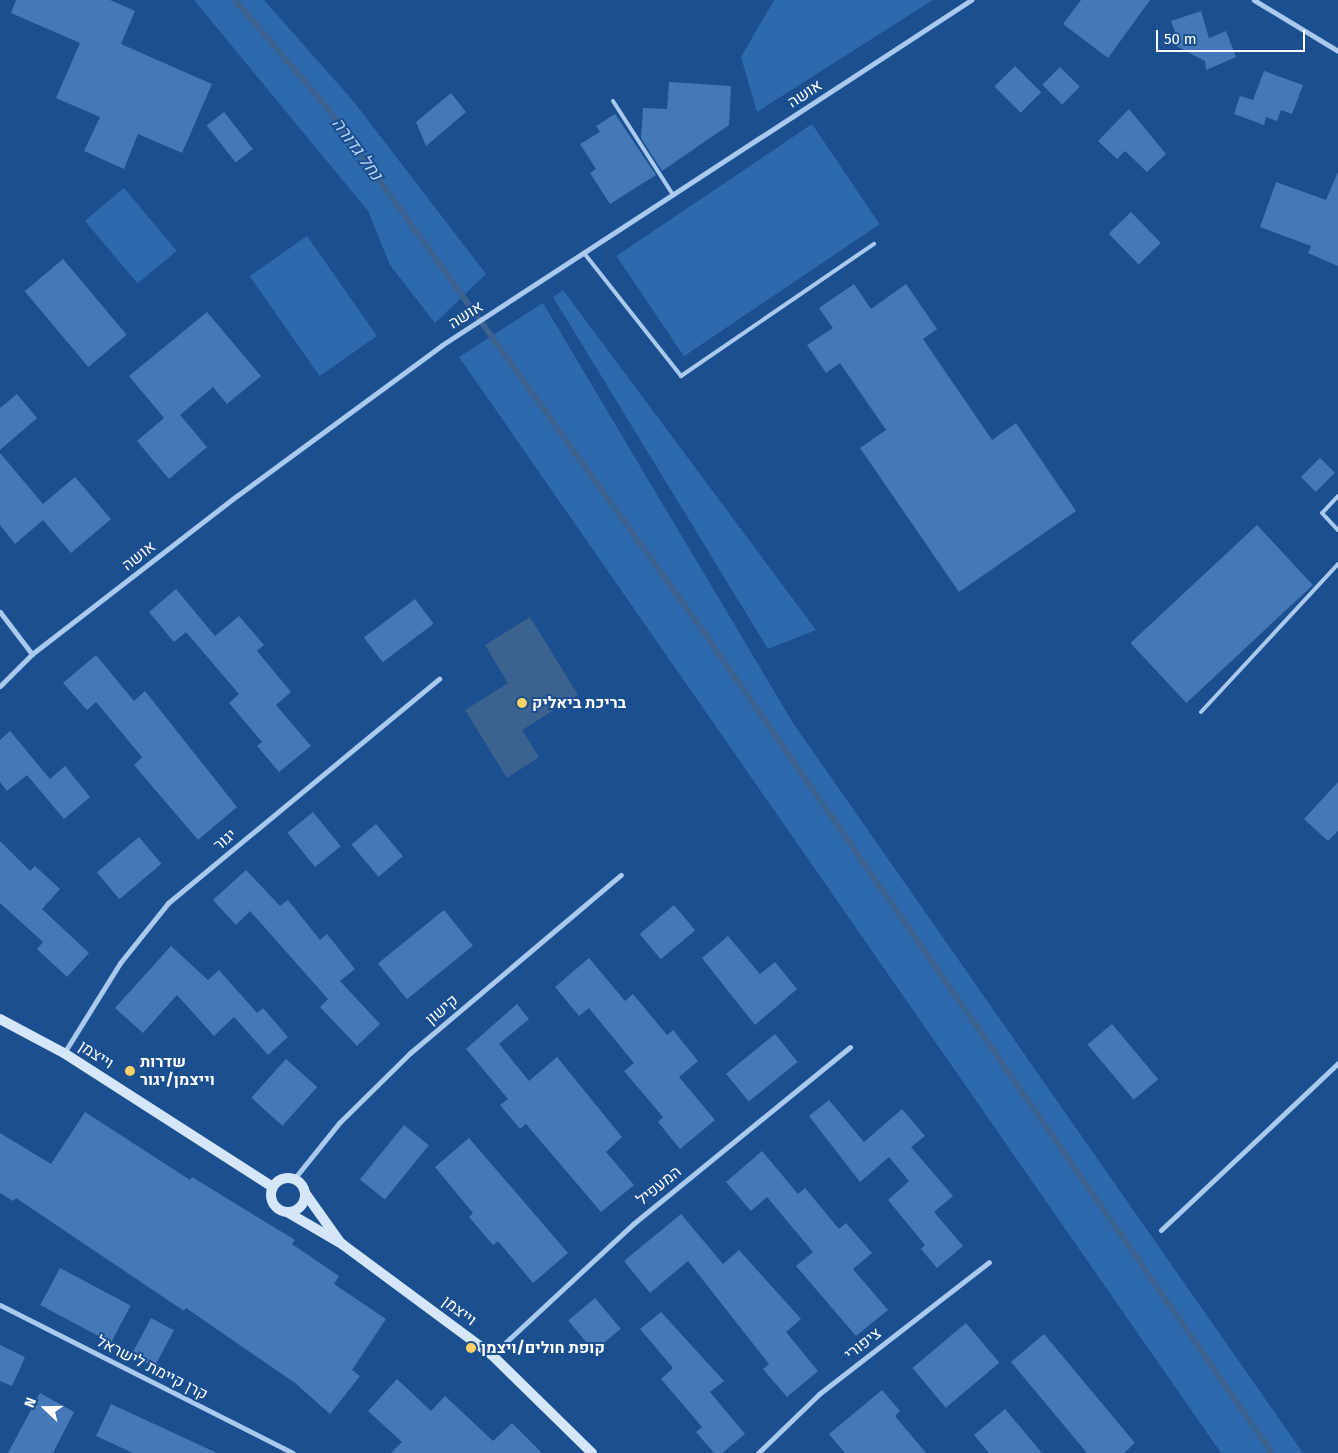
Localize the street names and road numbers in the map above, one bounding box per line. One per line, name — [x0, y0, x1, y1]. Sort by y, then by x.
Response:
street label: אושה — [784, 76, 826, 112]
street label: אושה — [445, 297, 487, 333]
street label: אושה — [118, 537, 160, 575]
street label: יגור — [210, 825, 240, 855]
street label: קישון — [422, 991, 462, 1029]
street label: וייצמן — [75, 1037, 117, 1073]
street label: המעפיל — [633, 1162, 685, 1210]
street label: וייצמן — [438, 1292, 480, 1330]
street label: ציפורי — [841, 1324, 885, 1364]
street label: קרן קיימת לישראל — [93, 1332, 211, 1404]

